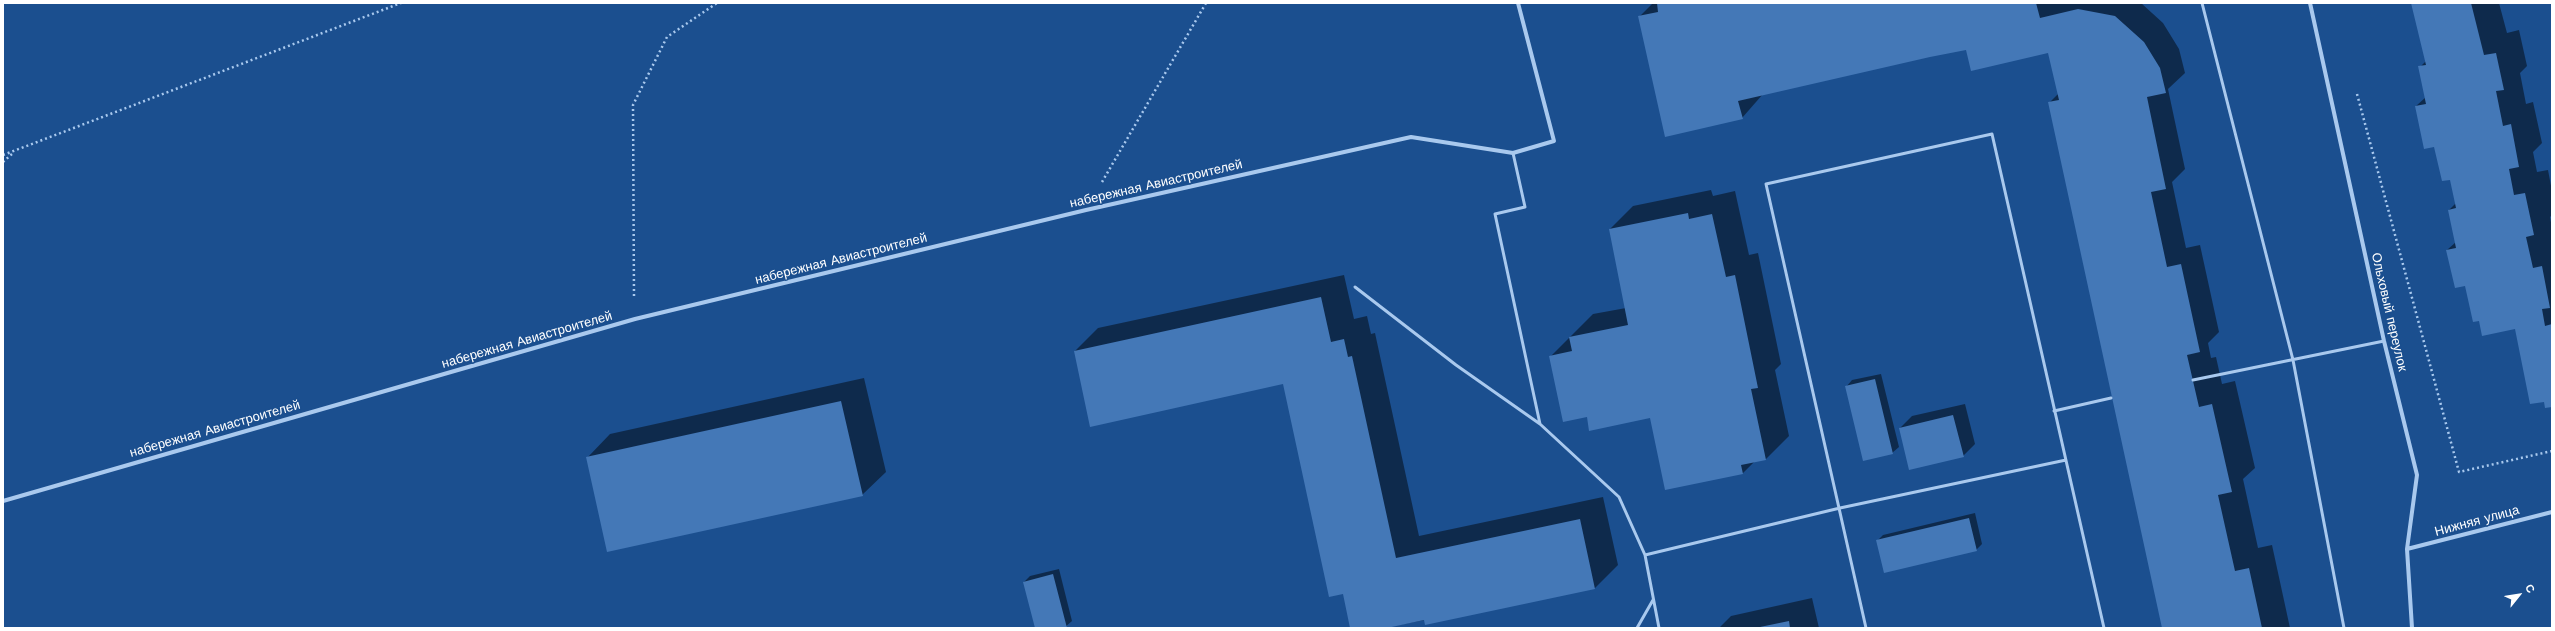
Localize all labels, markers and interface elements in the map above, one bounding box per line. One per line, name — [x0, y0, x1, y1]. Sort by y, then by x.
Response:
street label: набережная Авиастроителей — [1068, 157, 1244, 211]
street label: набережная Авиастроителей — [753, 230, 929, 288]
street label: Ольховый переулок — [2368, 251, 2410, 373]
street label: набережная Авиастроителей — [440, 308, 614, 372]
street label: набережная Авиастроителей — [128, 397, 302, 461]
street label: Нижняя улица — [2433, 502, 2521, 540]
north arrow — [2499, 575, 2539, 615]
text: С — [2522, 582, 2537, 595]

